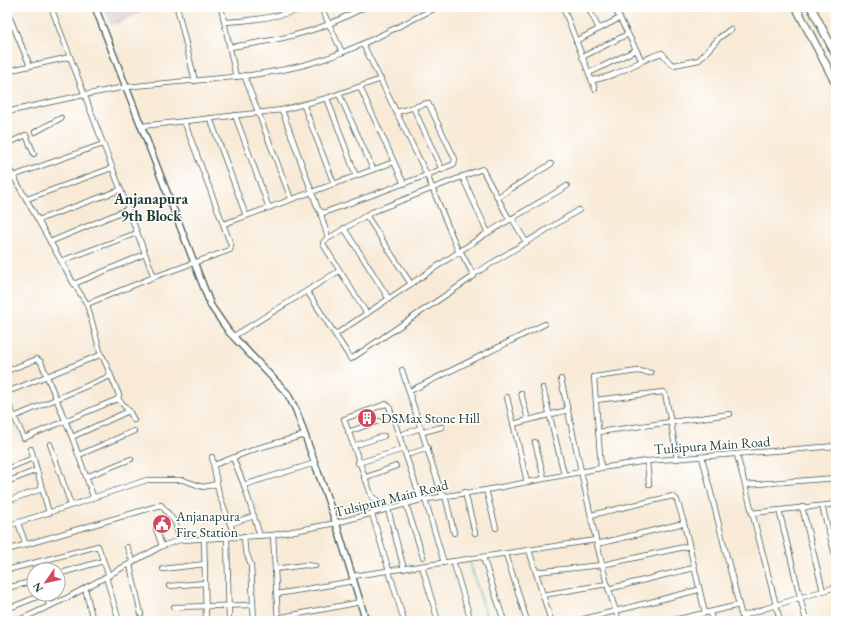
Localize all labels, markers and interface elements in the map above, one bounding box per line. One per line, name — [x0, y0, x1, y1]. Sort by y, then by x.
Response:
district label: Anjanapura 9th Block — [113, 189, 189, 225]
building icon: DSMax Stone Hill — [356, 407, 378, 429]
place label: DSMax Stone Hill — [381, 409, 480, 427]
street label: Tulsipura Main Road — [653, 432, 772, 458]
street label: Tulsipura Main Road — [332, 475, 451, 521]
place label: Anjanapura Fire Station — [175, 507, 240, 541]
public building icon: Anjanapura Fire Station — [151, 513, 173, 535]
north arrow — [26, 562, 66, 602]
text: N — [29, 580, 46, 595]

